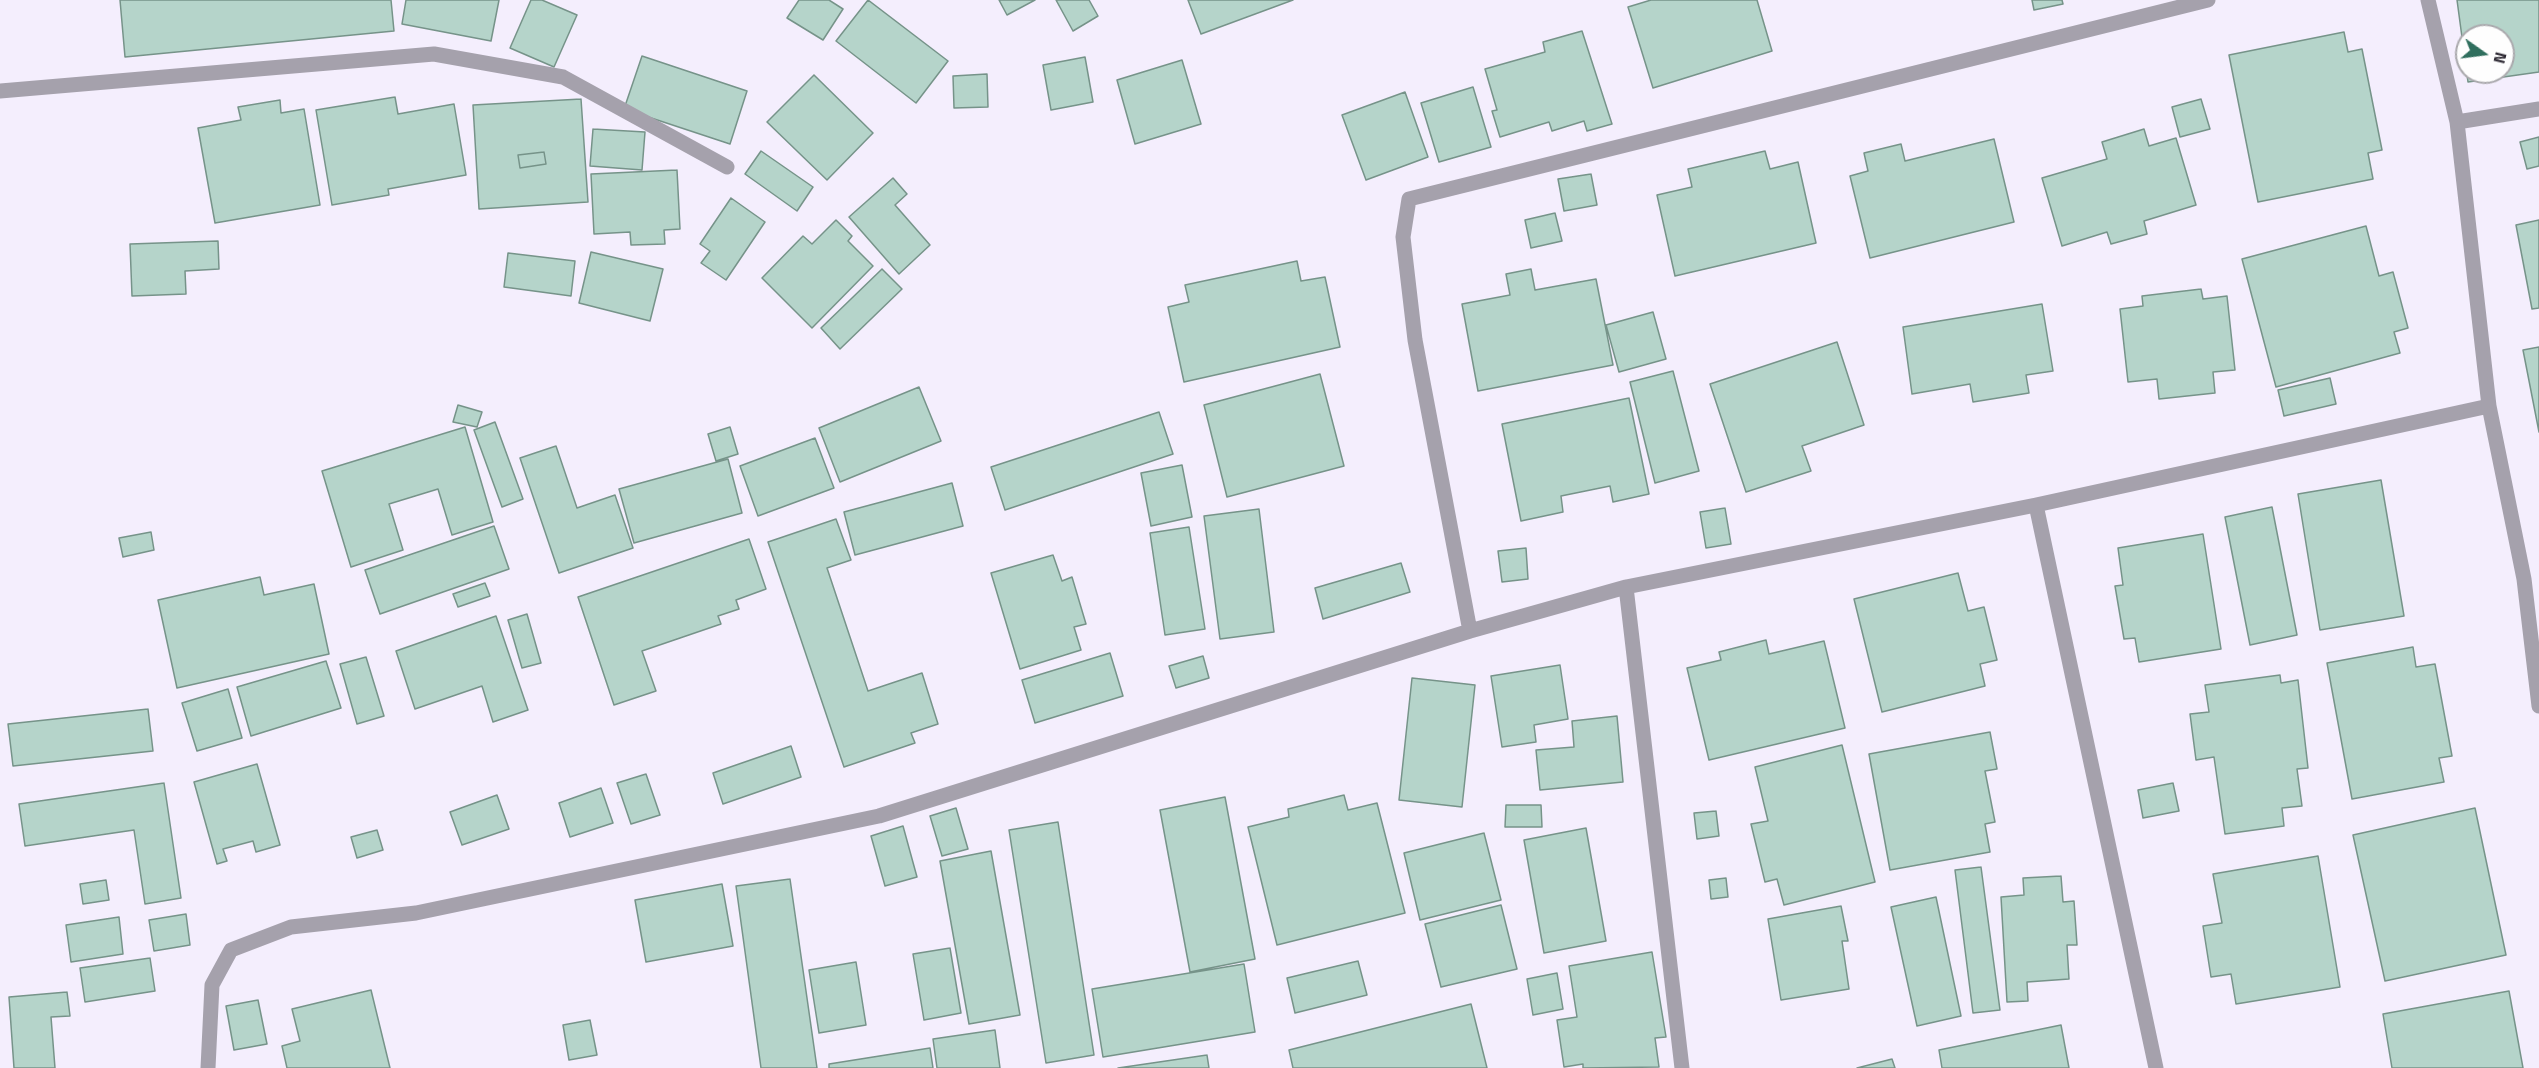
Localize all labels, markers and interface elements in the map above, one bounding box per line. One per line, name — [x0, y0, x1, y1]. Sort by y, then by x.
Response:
north arrow — [2455, 24, 2515, 84]
text: N — [2488, 50, 2514, 66]

